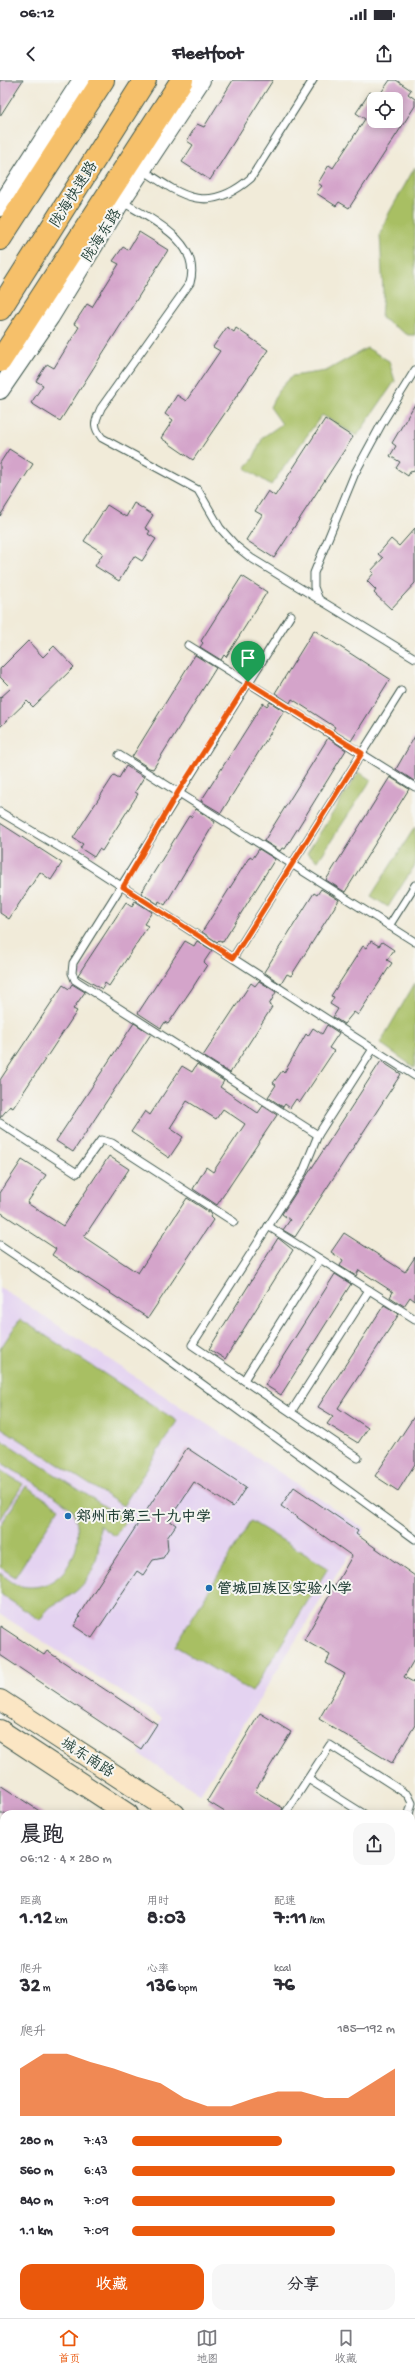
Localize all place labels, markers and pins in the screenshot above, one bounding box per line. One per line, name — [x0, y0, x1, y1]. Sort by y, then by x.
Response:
pin — [231, 641, 265, 682]
place label: 郑州市第三十九中学 — [76, 1509, 211, 1527]
marker: 郑州市第三十九中学 — [63, 1511, 73, 1521]
place label: 管城回族区实验小学 — [217, 1581, 352, 1599]
marker: 管城回族区实验小学 — [204, 1583, 214, 1593]

